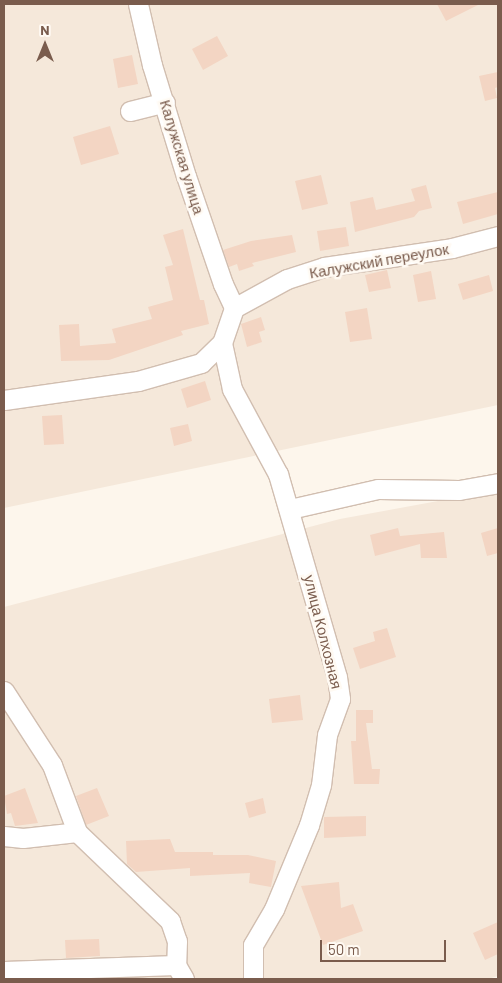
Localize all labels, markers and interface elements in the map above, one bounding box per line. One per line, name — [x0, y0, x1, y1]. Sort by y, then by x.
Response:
north arrow — [20, 20, 70, 70]
text: N — [40, 21, 50, 38]
street label: Калужская улица — [156, 98, 208, 216]
street label: Калужский переулок — [308, 240, 450, 282]
street label: улица Колхозная — [300, 573, 346, 691]
scale bar — [322, 930, 448, 962]
text: 50 m — [328, 940, 360, 958]

